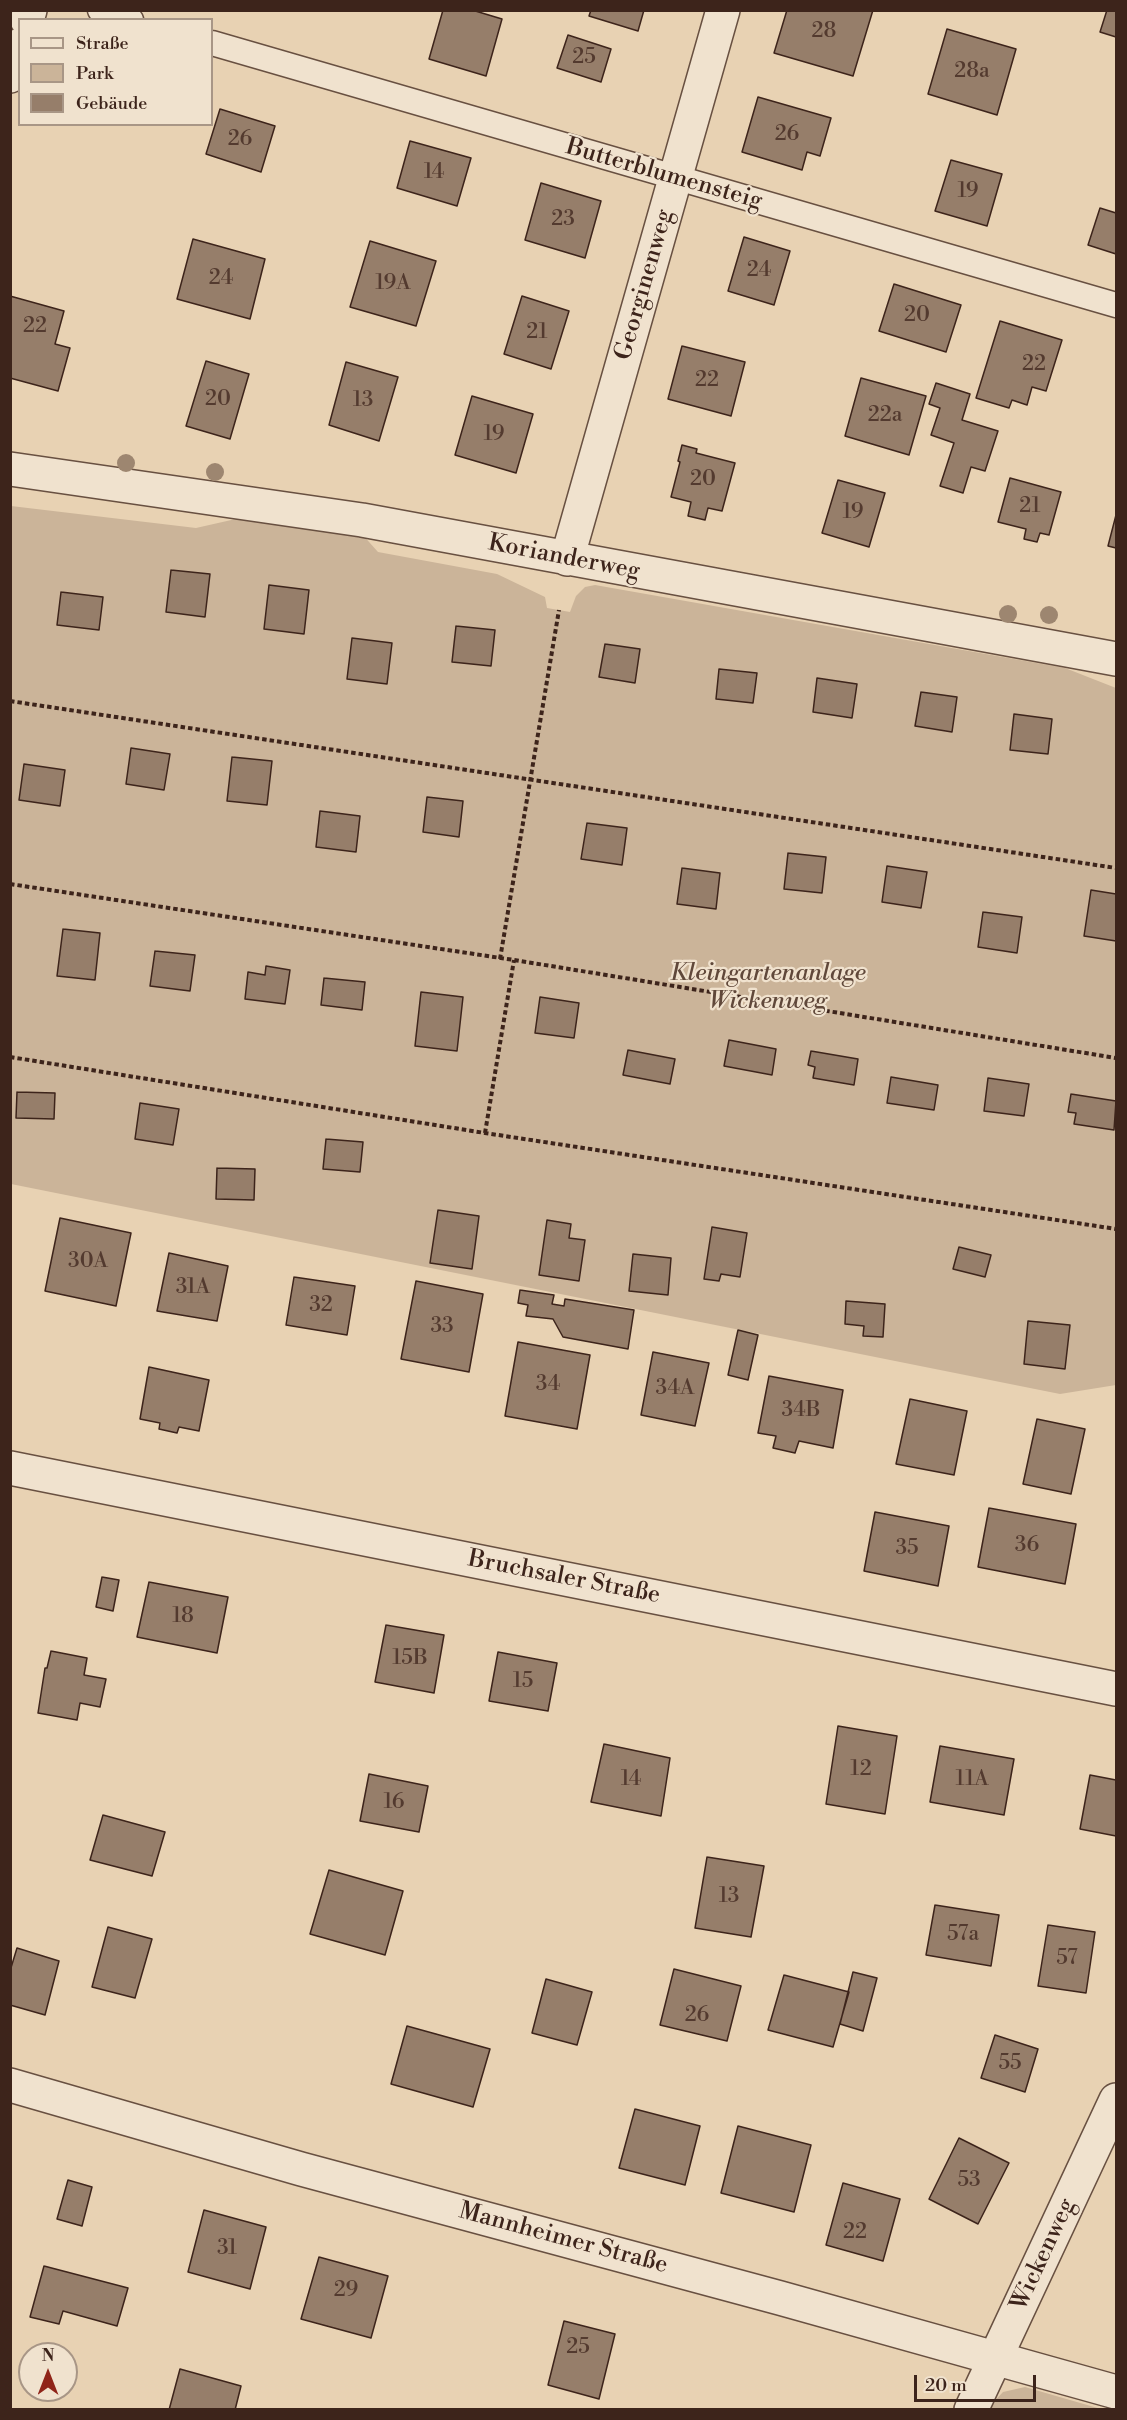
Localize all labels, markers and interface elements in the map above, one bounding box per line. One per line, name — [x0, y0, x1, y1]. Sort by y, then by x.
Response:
legend — [18, 18, 213, 126]
house number: 28 — [812, 19, 836, 45]
text: Straße — [76, 32, 129, 55]
house number: 25 — [572, 45, 596, 71]
house number: 28a — [954, 59, 990, 85]
text: Park — [76, 62, 113, 85]
text: Gebäude — [76, 92, 147, 115]
house number: 26 — [775, 122, 799, 148]
house number: 26 — [228, 127, 252, 153]
street label: Butterblumensteig — [562, 133, 766, 217]
house number: 14 — [424, 160, 444, 186]
house number: 19 — [957, 179, 979, 205]
street label: Georginenweg — [610, 206, 680, 364]
house number: 23 — [551, 207, 575, 233]
house number: 24 — [747, 258, 771, 284]
house number: 24 — [209, 266, 233, 292]
house number: 19A — [375, 271, 411, 297]
house number: 20 — [904, 303, 930, 329]
house number: 22 — [23, 314, 47, 340]
house number: 21 — [526, 320, 548, 346]
house number: 22 — [1022, 352, 1046, 378]
house number: 22 — [695, 368, 719, 394]
house number: 20 — [205, 387, 231, 413]
house number: 13 — [353, 388, 373, 414]
house number: 22a — [868, 403, 902, 429]
house number: 19 — [483, 422, 505, 448]
house number: 20 — [690, 467, 716, 493]
house number: 21 — [1019, 494, 1041, 520]
house number: 19 — [842, 500, 864, 526]
street label: Korianderweg — [486, 529, 642, 587]
park label: Kleingartenanlage Wickenweg — [670, 960, 866, 1016]
house number: 30A — [68, 1249, 108, 1275]
house number: 31A — [176, 1275, 210, 1301]
house number: 32 — [309, 1293, 333, 1319]
house number: 33 — [430, 1314, 454, 1340]
house number: 34 — [536, 1372, 560, 1398]
house number: 34A — [656, 1376, 694, 1402]
house number: 34B — [781, 1398, 821, 1424]
house number: 36 — [1015, 1533, 1039, 1559]
house number: 35 — [895, 1536, 919, 1562]
street label: Bruchsaler Straße — [465, 1545, 663, 1611]
house number: 18 — [172, 1604, 194, 1630]
house number: 15B — [392, 1646, 428, 1672]
house number: 15 — [513, 1669, 533, 1695]
house number: 12 — [850, 1757, 872, 1783]
house number: 14 — [621, 1767, 641, 1793]
house number: 11A — [955, 1767, 989, 1793]
house number: 16 — [383, 1790, 405, 1816]
house number: 13 — [719, 1884, 739, 1910]
house number: 57a — [947, 1922, 979, 1948]
house number: 57 — [1056, 1946, 1078, 1972]
house number: 26 — [685, 2003, 709, 2029]
house number: 55 — [998, 2051, 1022, 2077]
house number: 53 — [957, 2168, 981, 2194]
street label: Wickenweg — [1005, 2194, 1083, 2316]
street label: Mannheimer Straße — [455, 2197, 671, 2281]
house number: 22 — [843, 2220, 867, 2246]
house number: 31 — [217, 2236, 237, 2262]
house number: 29 — [334, 2278, 358, 2304]
house number: 25 — [566, 2335, 590, 2361]
north arrow — [18, 2342, 78, 2402]
text: N — [42, 2346, 54, 2366]
scale bar — [917, 2363, 1038, 2401]
text: 20 m — [925, 2374, 967, 2397]

